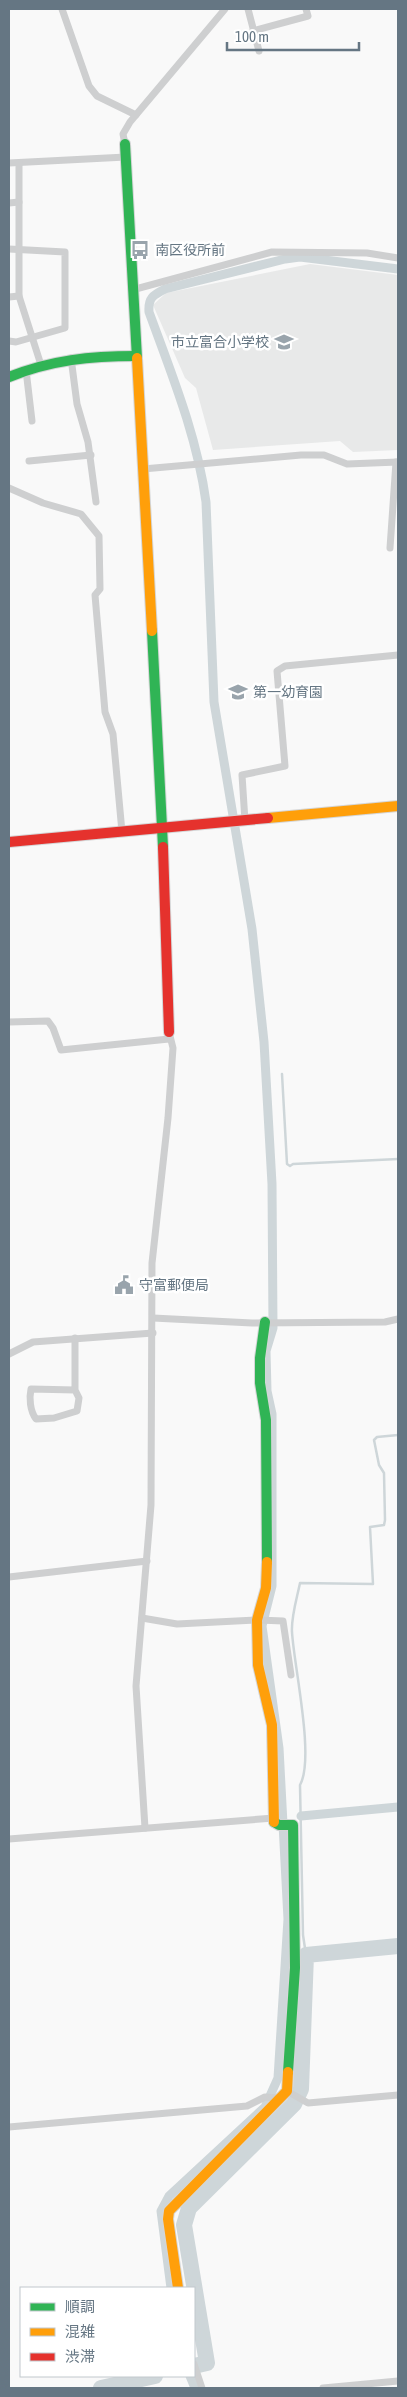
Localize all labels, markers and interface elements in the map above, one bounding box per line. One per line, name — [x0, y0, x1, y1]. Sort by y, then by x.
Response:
scale bar — [227, 20, 360, 52]
text: 100 m — [235, 28, 269, 45]
bus stop icon: 南区役所前 — [129, 239, 151, 261]
place label: 南区役所前 — [155, 242, 225, 258]
school or university icon: 市立富合小学校 — [273, 331, 295, 353]
place label: 市立富合小学校 — [171, 334, 269, 350]
school or university icon: 第一幼育園 — [227, 681, 249, 703]
place label: 第一幼育園 — [253, 684, 323, 700]
public building icon: 守富郵便局 — [113, 1274, 135, 1296]
place label: 守富郵便局 — [139, 1277, 209, 1293]
legend — [20, 2287, 195, 2377]
text: 順調 — [65, 2298, 95, 2315]
text: 混雑 — [65, 2323, 95, 2340]
text: 渋滞 — [65, 2348, 95, 2365]

